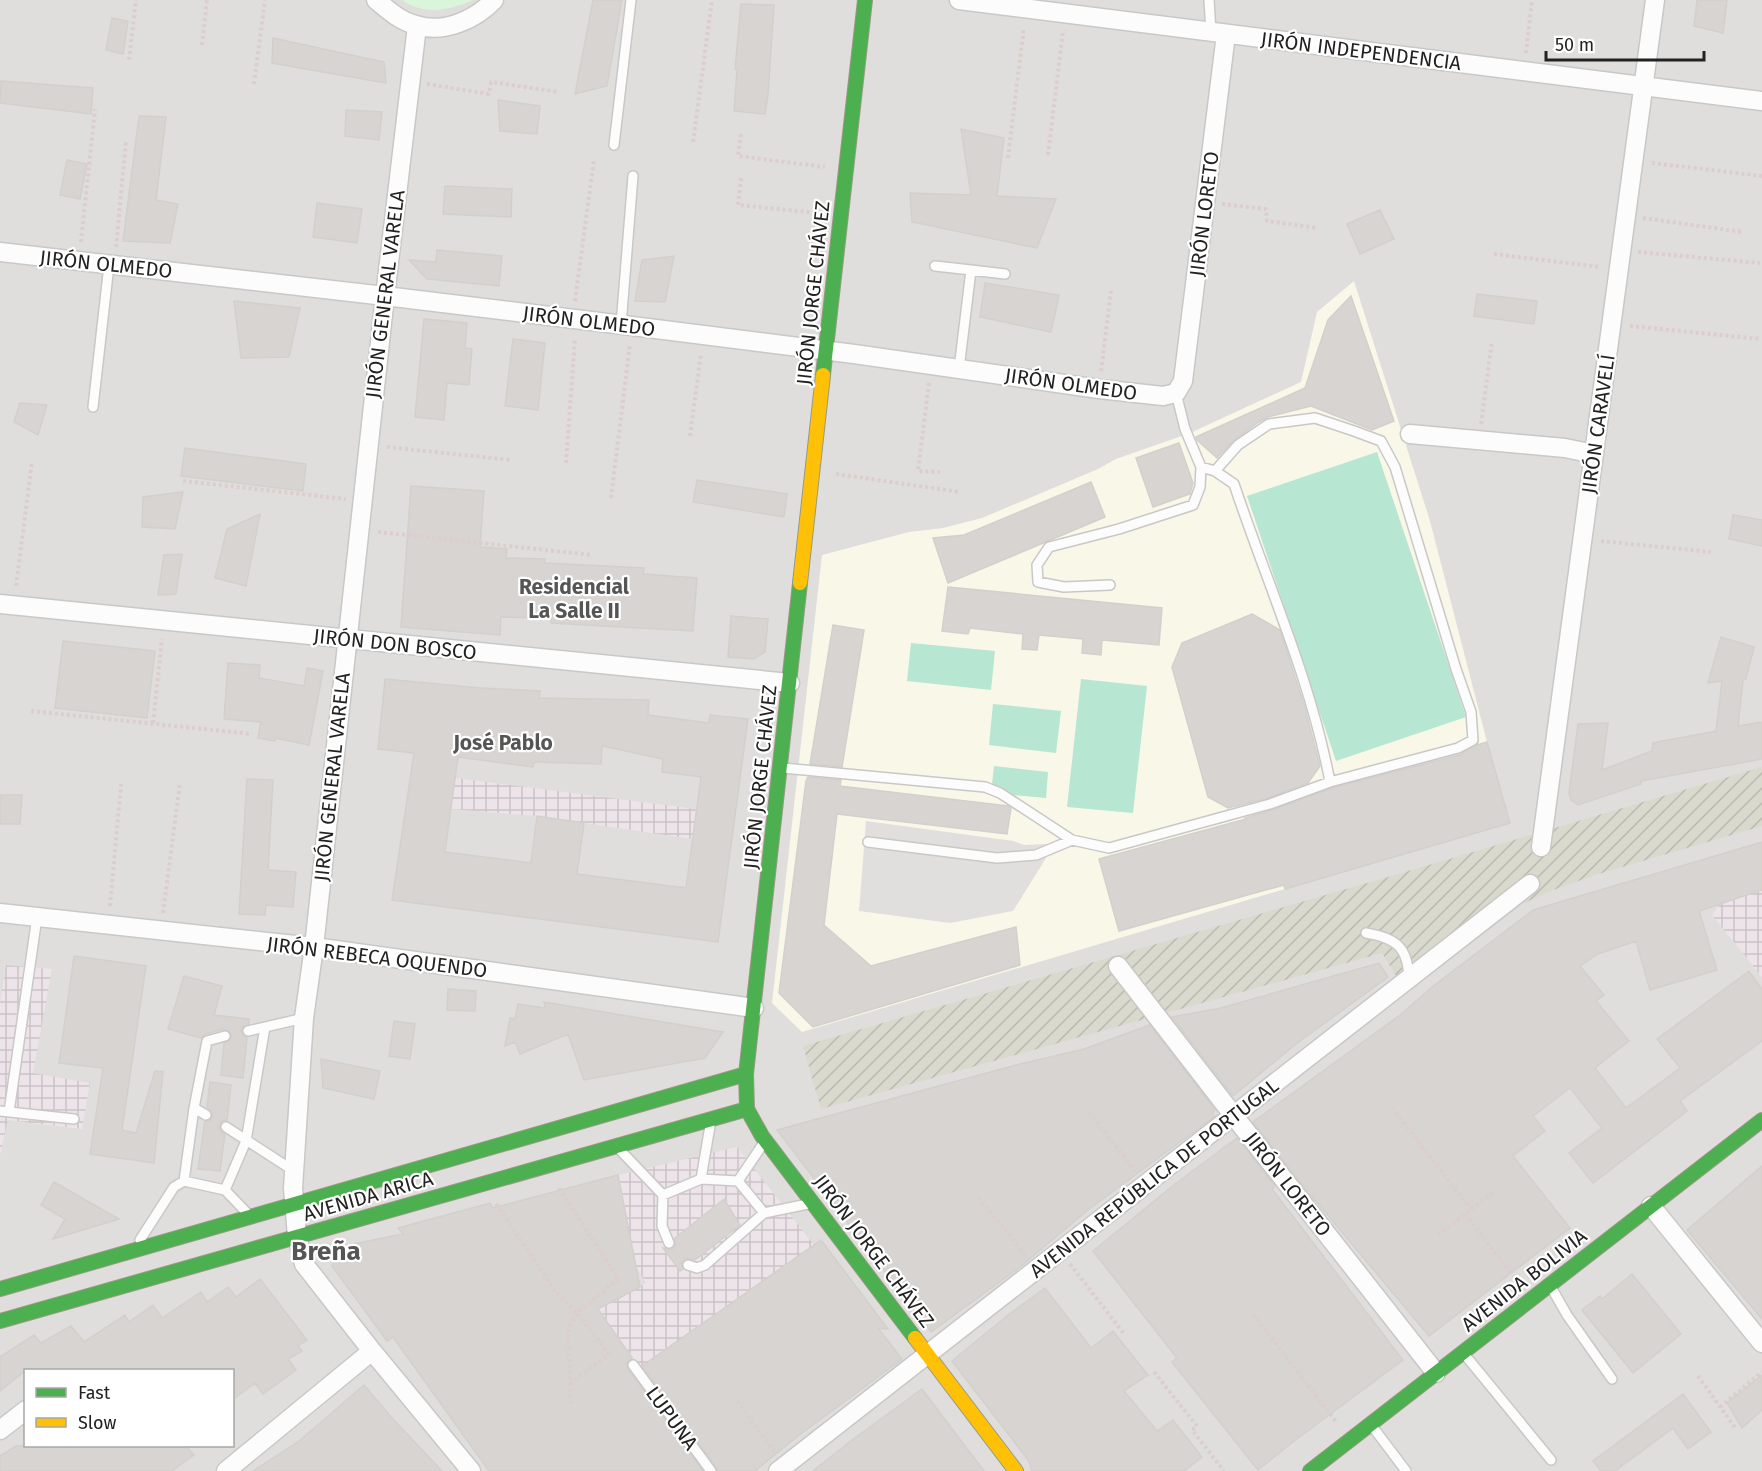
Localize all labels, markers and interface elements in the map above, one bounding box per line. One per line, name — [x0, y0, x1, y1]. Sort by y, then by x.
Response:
scale bar — [1546, 24, 1704, 62]
street label: JIRÓN INDEPENDENCIA — [1259, 27, 1463, 75]
text: 50 m — [1555, 34, 1594, 56]
street label: JIRÓN LORETO — [1184, 150, 1224, 278]
street label: JIRÓN GENERAL VARELA — [360, 188, 410, 400]
street label: JIRÓN JORGE CHÁVEZ — [791, 200, 835, 386]
street label: JIRÓN OLMEDO — [38, 245, 174, 283]
street label: JIRÓN OLMEDO — [521, 301, 657, 341]
street label: JIRÓN CARAVELÍ — [1576, 353, 1620, 495]
street label: JIRÓN OLMEDO — [1003, 363, 1139, 405]
district label: Residencial La Salle II — [519, 574, 630, 624]
street label: JIRÓN DON BOSCO — [312, 623, 478, 665]
street label: JIRÓN GENERAL VARELA — [309, 671, 355, 883]
street label: JIRÓN JORGE CHÁVEZ — [738, 684, 782, 870]
district label: José Pablo — [452, 730, 553, 756]
street label: JIRÓN REBECA OQUENDO — [265, 932, 489, 982]
street label: AVENIDA REPÚBLICA DE PORTUGAL — [1025, 1073, 1283, 1283]
street label: JIRÓN LORETO — [1240, 1127, 1336, 1241]
street label: AVENIDA ARICA — [300, 1166, 436, 1226]
street label: JIRÓN JORGE CHÁVEZ — [809, 1170, 939, 1332]
street label: AVENIDA BOLIVIA — [1457, 1223, 1592, 1336]
district label: Breña — [291, 1236, 361, 1267]
legend — [24, 1369, 234, 1447]
text: Fast — [78, 1382, 111, 1404]
street label: LUPUNA — [641, 1382, 703, 1455]
text: Slow — [78, 1412, 117, 1434]

